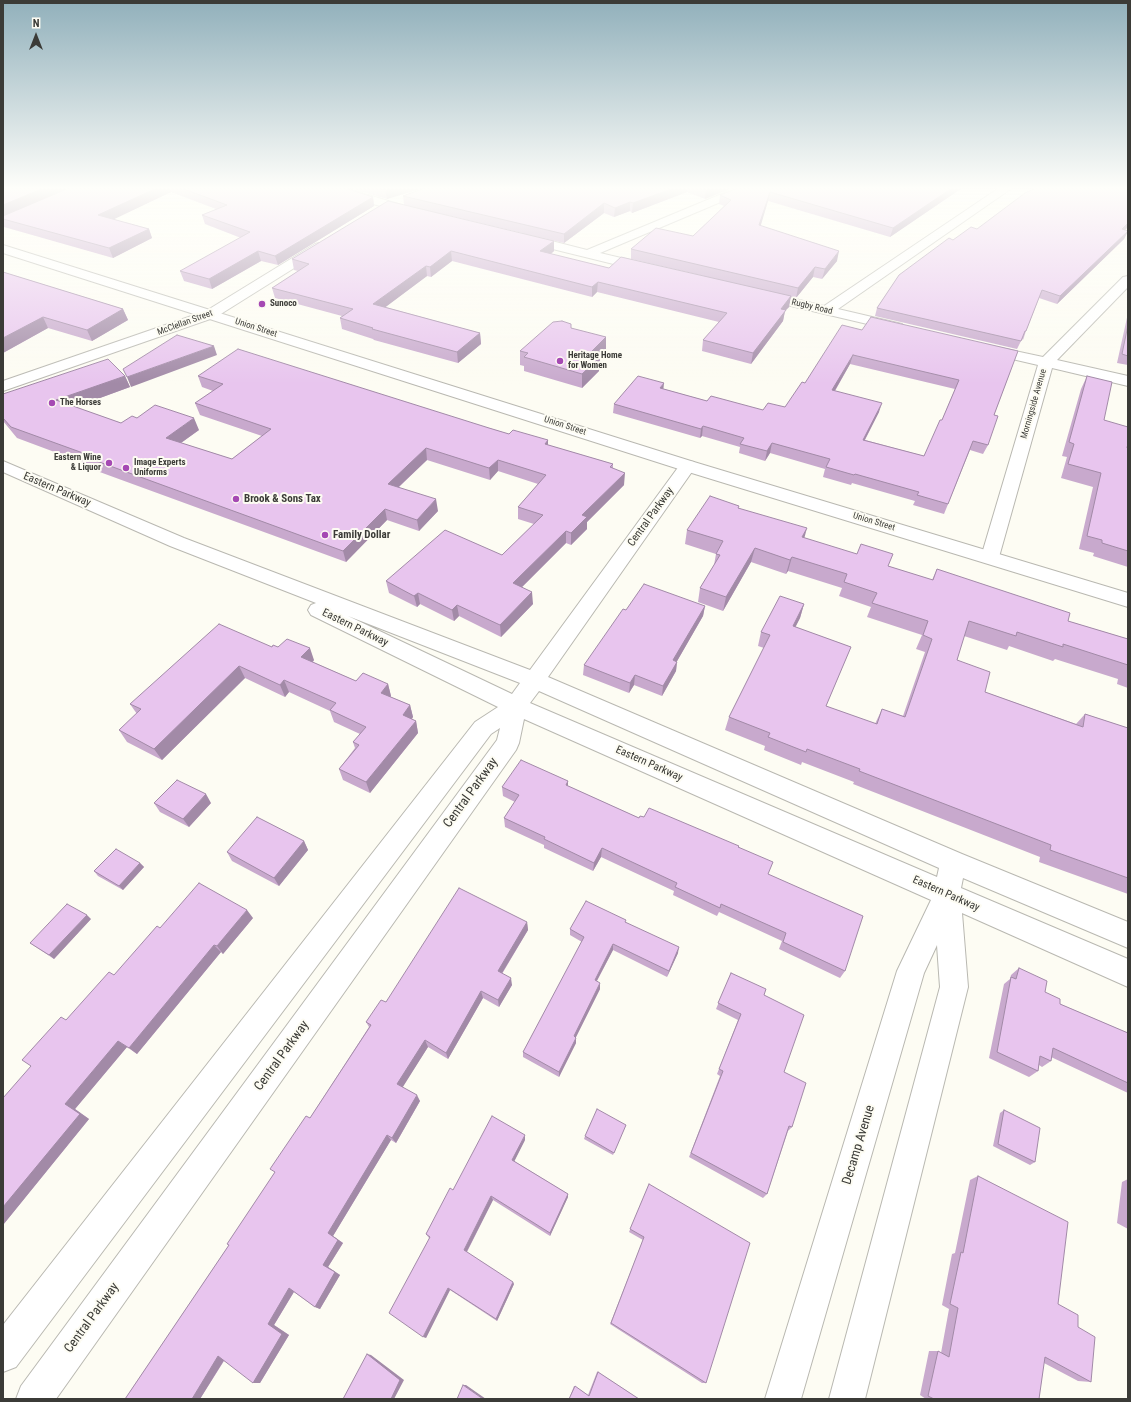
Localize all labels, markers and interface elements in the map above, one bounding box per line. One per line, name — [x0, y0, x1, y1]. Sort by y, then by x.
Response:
north arrow — [16, 16, 56, 56]
text: N — [33, 17, 39, 30]
street label: Rugby Road — [790, 297, 834, 317]
marker: Sunoco — [257, 299, 267, 309]
place label: Sunoco — [270, 299, 297, 309]
street label: McClellan Street — [156, 308, 214, 338]
street label: Union Street — [234, 316, 278, 340]
place label: Heritage Home for Women — [568, 351, 622, 372]
marker: Heritage Home for Women — [555, 356, 565, 366]
street label: Morningside Avenue — [1019, 368, 1049, 440]
marker: The Horses — [47, 398, 57, 408]
place label: The Horses — [60, 398, 101, 408]
street label: Union Street — [543, 414, 587, 438]
place label: Eastern Wine & Liquor — [54, 453, 101, 474]
marker: Eastern Wine & Liquor — [104, 458, 114, 468]
place label: Image Experts Uniforms — [134, 458, 186, 479]
marker: Image Experts Uniforms — [121, 463, 131, 473]
street label: Eastern Parkway — [21, 470, 93, 510]
street label: Central Parkway — [625, 485, 677, 549]
place label: Brook & Sons Tax — [244, 492, 321, 506]
marker: Brook & Sons Tax — [231, 494, 241, 504]
street label: Union Street — [852, 510, 896, 534]
place label: Family Dollar — [333, 528, 390, 542]
marker: Family Dollar — [320, 530, 330, 540]
street label: Eastern Parkway — [320, 606, 390, 650]
street label: Eastern Parkway — [613, 743, 685, 785]
street label: Central Parkway — [440, 755, 502, 831]
street label: Eastern Parkway — [910, 873, 982, 915]
street label: Central Parkway — [251, 1018, 313, 1094]
street label: Decamp Avenue — [840, 1103, 878, 1187]
street label: Central Parkway — [61, 1280, 123, 1356]

